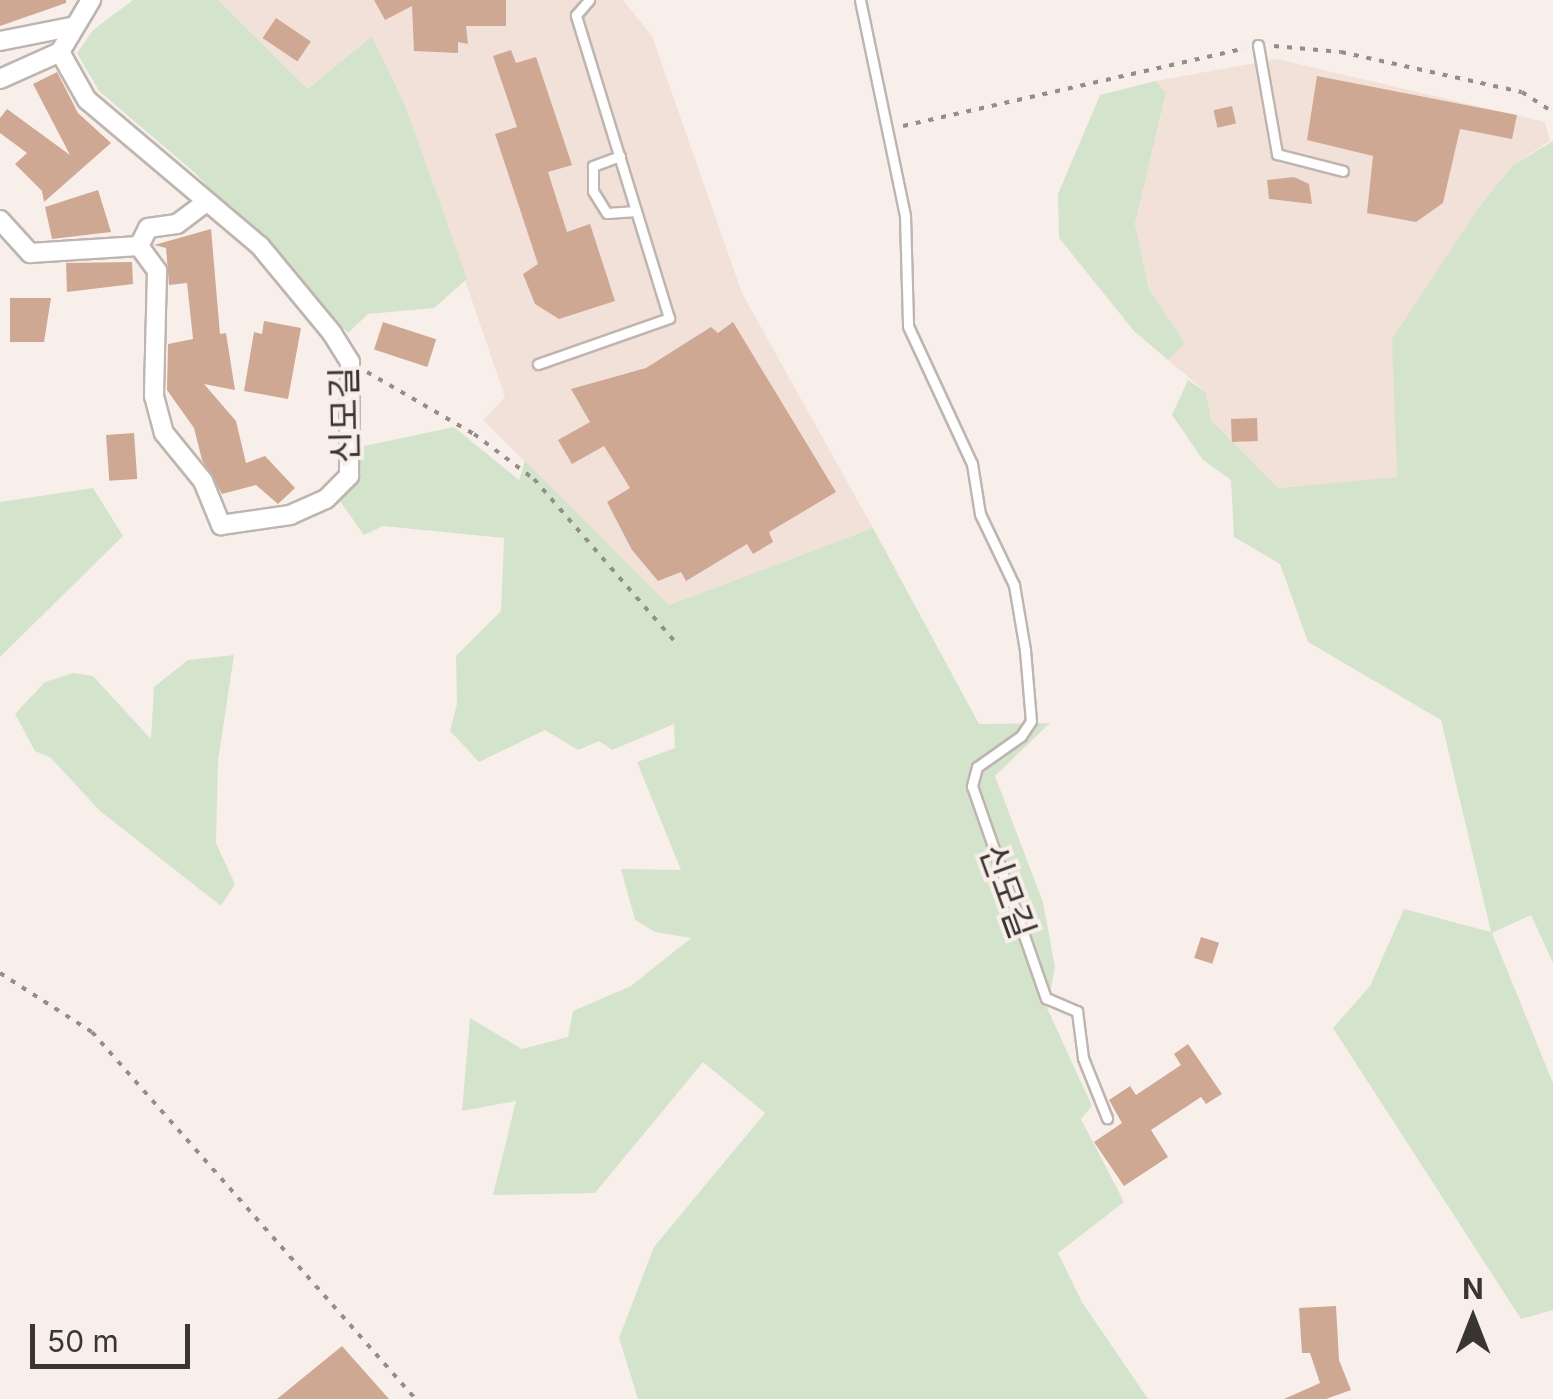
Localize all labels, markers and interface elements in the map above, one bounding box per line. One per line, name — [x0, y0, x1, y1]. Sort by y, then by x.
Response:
street label: 신모길 — [322, 366, 366, 464]
street label: 신모길 — [972, 838, 1044, 944]
north arrow — [1423, 1269, 1523, 1369]
text: N — [1462, 1272, 1484, 1306]
scale bar — [35, 1304, 195, 1366]
text: 50 m — [47, 1323, 119, 1359]

